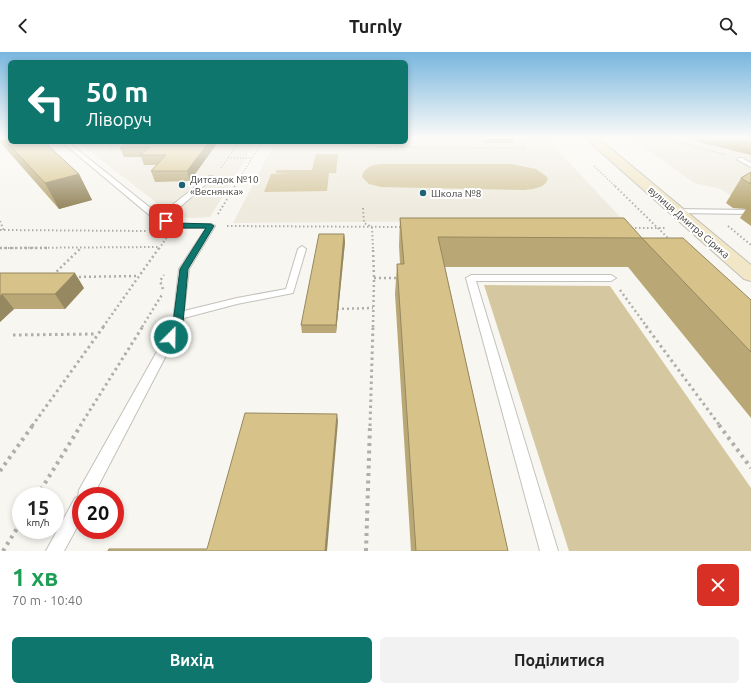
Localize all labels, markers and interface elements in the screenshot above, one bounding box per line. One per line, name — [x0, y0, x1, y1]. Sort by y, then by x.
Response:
icon: back — [12, 15, 34, 37]
icon: search — [717, 15, 739, 37]
text: Turnly — [349, 16, 402, 36]
icon: left — [20, 76, 72, 128]
text: 50 m — [86, 76, 148, 107]
text: Ліворуч — [86, 109, 152, 129]
place label: Дитсадок №10 «Веснянка» — [190, 174, 259, 197]
marker: Дитсадок №10 «Веснянка» — [177, 180, 187, 190]
street label: вулиця Дмитра Сірика — [646, 184, 731, 261]
marker: Школа №8 — [418, 188, 428, 198]
place label: Школа №8 — [431, 188, 482, 199]
pin — [149, 204, 183, 238]
icon: arrive — [155, 210, 177, 232]
position arrow — [150, 316, 192, 358]
speed limit sign: 20 — [72, 487, 124, 539]
text: 15 — [27, 496, 49, 519]
text: km/h — [26, 517, 50, 528]
text: 1 хв — [12, 564, 58, 591]
button: close — [697, 564, 739, 606]
text: 70 m · 10:40 — [12, 593, 83, 607]
button: Вихід — [12, 637, 372, 683]
button: Поділитися — [380, 637, 739, 683]

